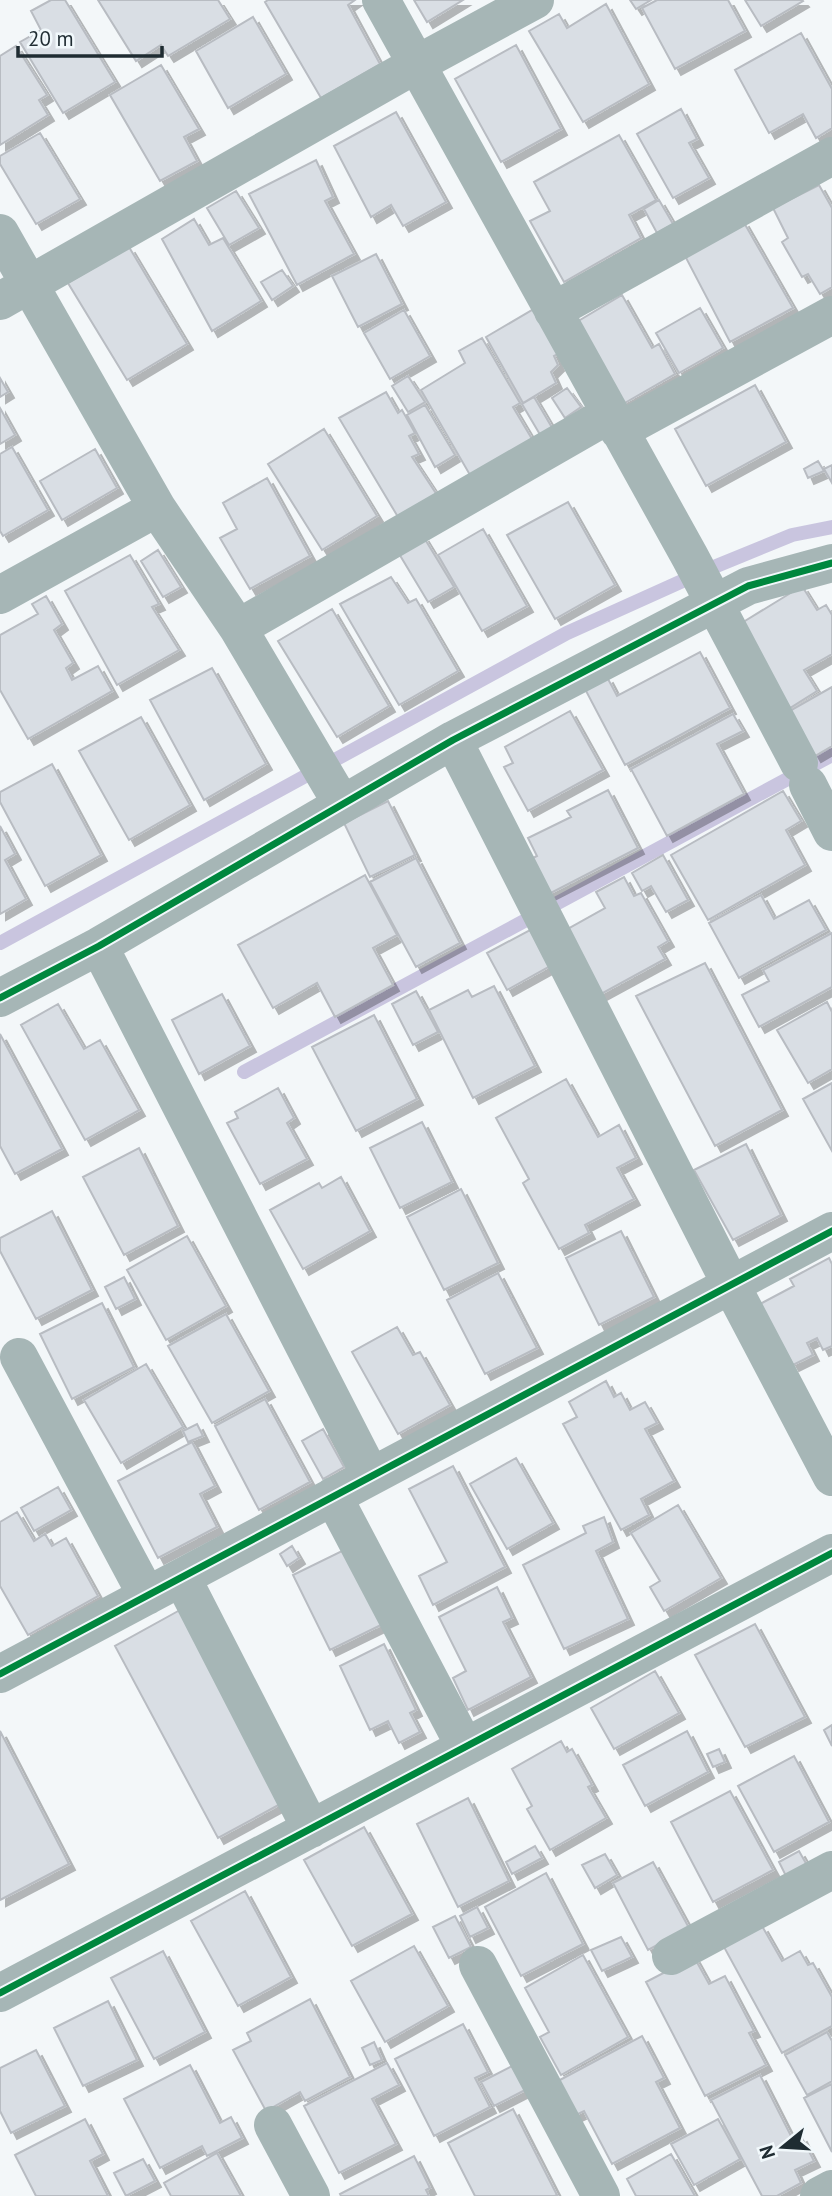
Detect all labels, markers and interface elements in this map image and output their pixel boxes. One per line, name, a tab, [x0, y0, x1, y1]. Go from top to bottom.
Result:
scale bar	[18, 14, 161, 58]
text: 20 m	[28, 25, 74, 52]
north arrow	[748, 2112, 818, 2182]
text: N	[753, 2143, 780, 2162]

